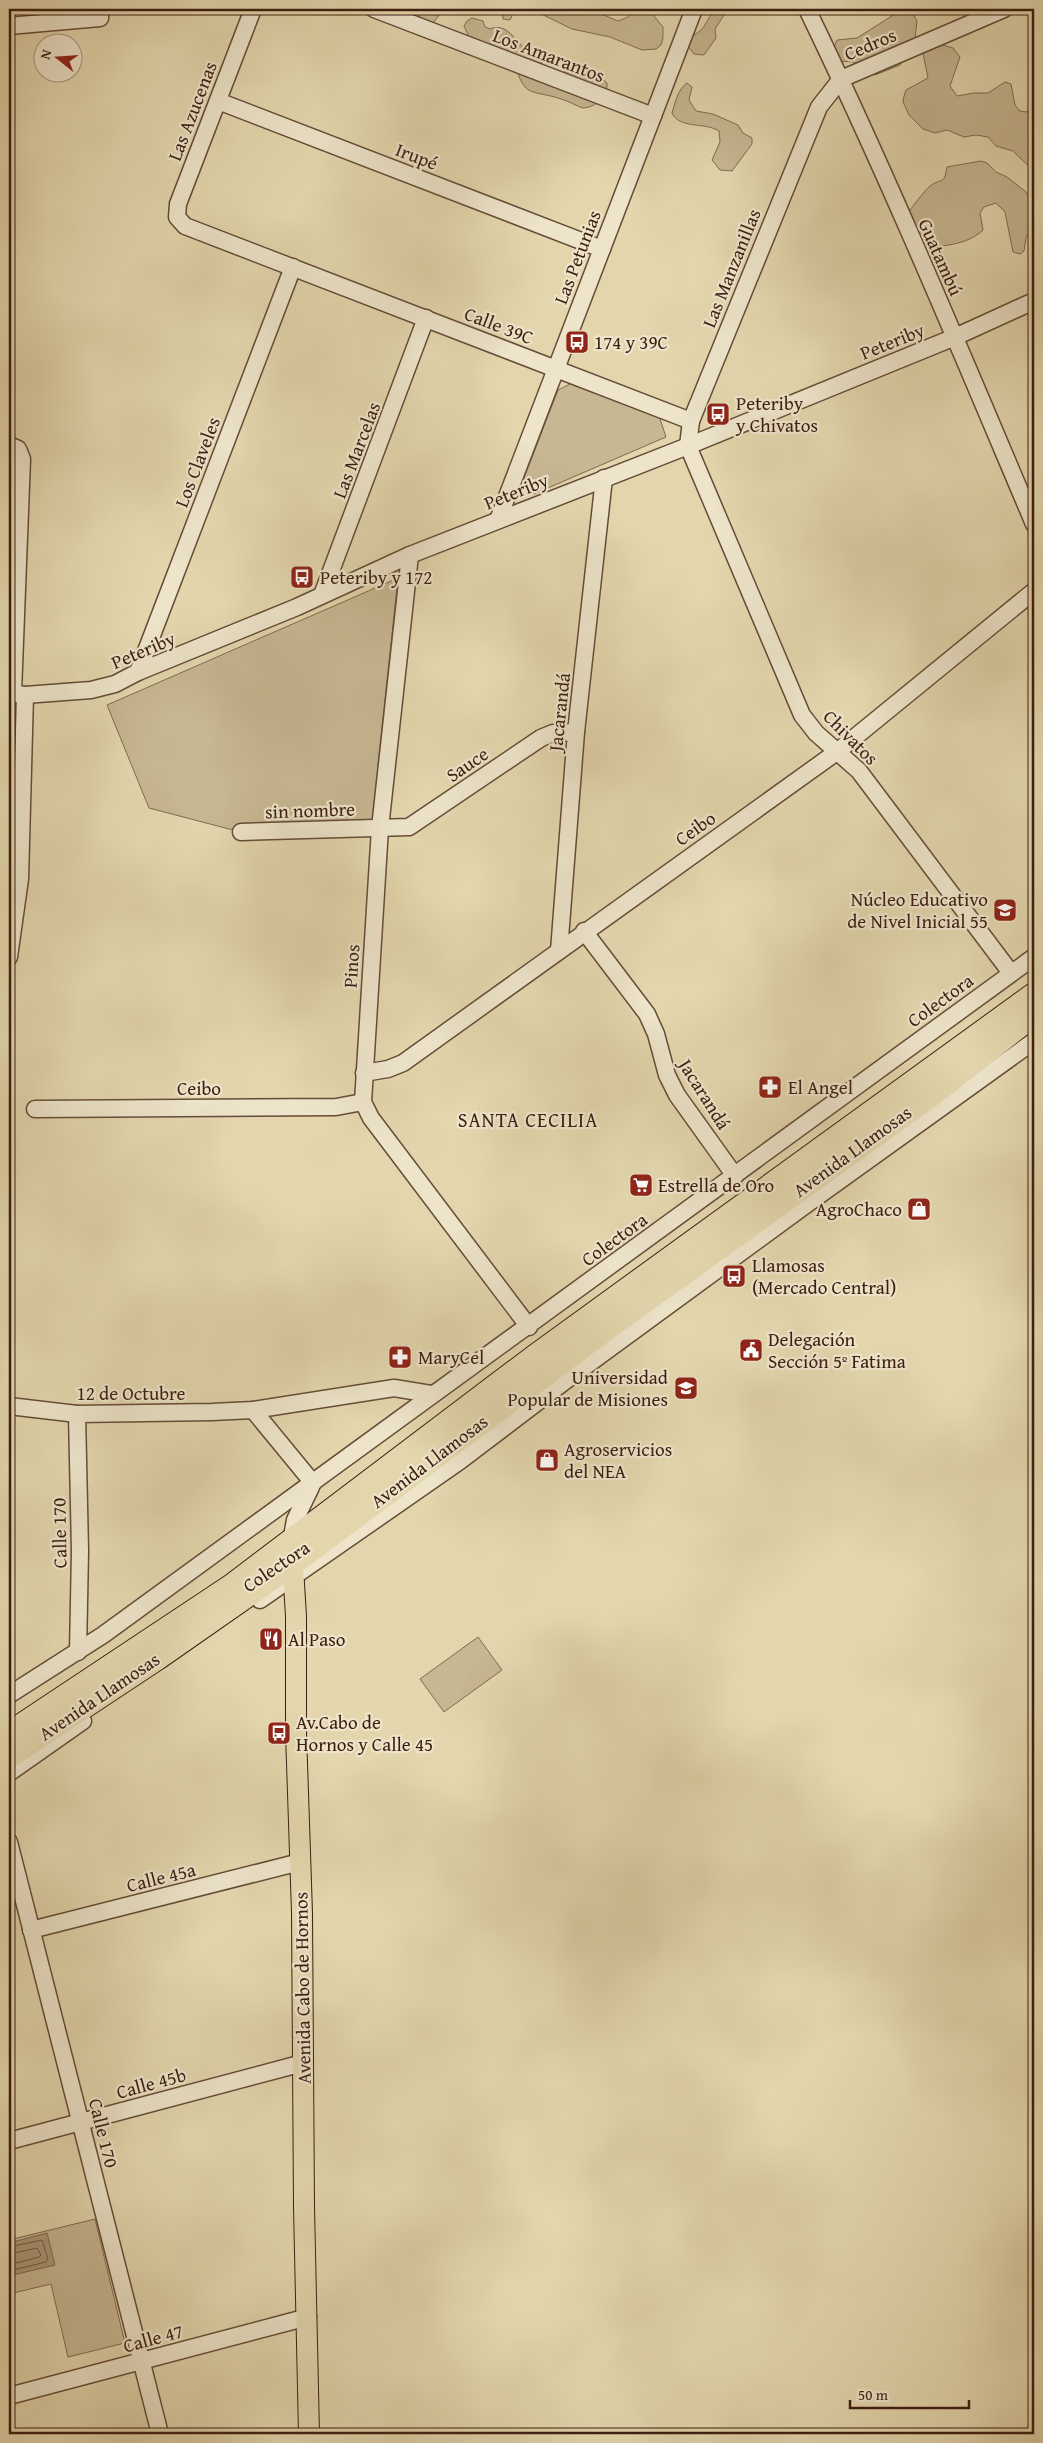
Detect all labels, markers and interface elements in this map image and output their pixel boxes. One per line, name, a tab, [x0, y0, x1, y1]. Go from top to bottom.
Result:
street label: Los Amarantos	[489, 21, 609, 89]
street label: Cedros	[840, 21, 900, 67]
north arrow	[32, 32, 82, 82]
text: N	[35, 46, 57, 62]
street label: Las Azucenas	[160, 57, 224, 165]
street label: Irupé	[392, 135, 442, 177]
street label: Las Manzanillas	[694, 204, 768, 332]
street label: Las Petunias	[546, 206, 608, 308]
street label: Guatambú	[912, 214, 971, 301]
street label: Calle 39C	[461, 299, 537, 351]
street label: Peteriby	[856, 315, 929, 367]
place label: 174 y 39C	[594, 328, 668, 356]
bus stop icon: 174 y 39C	[564, 329, 590, 355]
place label: Peteriby y Chivatos	[735, 389, 818, 439]
street label: Las Marcelas	[325, 398, 387, 502]
bus stop icon: Peteriby y Chivatos	[705, 401, 731, 427]
street label: Los Claveles	[167, 413, 227, 511]
street label: Peteriby	[480, 465, 553, 517]
place label: Peteriby y 172	[320, 563, 433, 591]
bus stop icon: Peteriby y 172	[289, 564, 315, 590]
street label: Peteriby	[107, 624, 180, 676]
street label: Jacarandá	[541, 671, 577, 755]
street label: Chivatos	[817, 703, 885, 771]
street label: Sauce	[440, 740, 494, 788]
street label: sin nombre	[265, 794, 355, 826]
street label: Ceibo	[669, 804, 721, 852]
place label: Núcleo Educativo de Nivel Inicial 55	[847, 885, 988, 935]
school or university icon: Núcleo Educativo de Nivel Inicial 55	[992, 897, 1018, 923]
street label: Pinos	[336, 943, 366, 989]
street label: Colectora	[901, 966, 979, 1034]
street label: Jacarandá	[671, 1051, 738, 1135]
place label: El Angel	[788, 1073, 853, 1101]
street label: Ceibo	[177, 1074, 221, 1102]
pharmacy icon: El Angel	[757, 1074, 783, 1100]
street label: Avenida Llamosas	[787, 1098, 917, 1204]
district label: SANTA CECILIA	[458, 1105, 598, 1134]
place label: Estrella de Oro	[658, 1171, 774, 1199]
supermarket icon: Estrella de Oro	[628, 1172, 654, 1198]
place label: AgroChaco	[816, 1195, 902, 1223]
shop icon: AgroChaco	[906, 1196, 932, 1222]
street label: Colectora	[575, 1205, 653, 1273]
place label: Llamosas (Mercado Central)	[752, 1251, 896, 1301]
bus stop icon: Llamosas (Mercado Central)	[721, 1263, 747, 1289]
place label: Delegación Sección 5º Fatima	[768, 1325, 906, 1375]
public building icon: Delegación Sección 5º Fatima	[738, 1337, 764, 1363]
place label: MaryCel	[418, 1343, 484, 1371]
pharmacy icon: MaryCel	[387, 1344, 413, 1370]
place label: Universidad Popular de Misiones	[507, 1363, 669, 1413]
school or university icon: Universidad Popular de Misiones	[673, 1375, 699, 1401]
street label: 12 de Octubre	[77, 1379, 186, 1407]
street label: Avenida Llamosas	[364, 1407, 494, 1515]
place label: Agroservicios del NEA	[564, 1435, 672, 1485]
shop icon: Agroservicios del NEA	[534, 1447, 560, 1473]
street label: Calle 170	[44, 1497, 74, 1569]
street label: Colectora	[237, 1533, 315, 1599]
place label: Al Paso	[288, 1625, 345, 1653]
restaurant icon: Al Paso	[258, 1626, 284, 1652]
street label: Avenida Llamosas	[33, 1645, 165, 1747]
place label: Av.Cabo de Hornos y Calle 45	[296, 1708, 433, 1758]
bus stop icon: Av.Cabo de Hornos y Calle 45	[266, 1720, 292, 1746]
street label: Calle 45a	[123, 1855, 199, 1899]
street label: Avenida Cabo de Hornos	[286, 1892, 318, 2084]
street label: Calle 45b	[113, 2060, 189, 2106]
street label: Calle 170	[82, 2095, 126, 2171]
street label: Calle 47	[120, 2317, 186, 2359]
scale bar	[850, 2378, 969, 2410]
text: 50 m	[858, 2384, 889, 2405]

